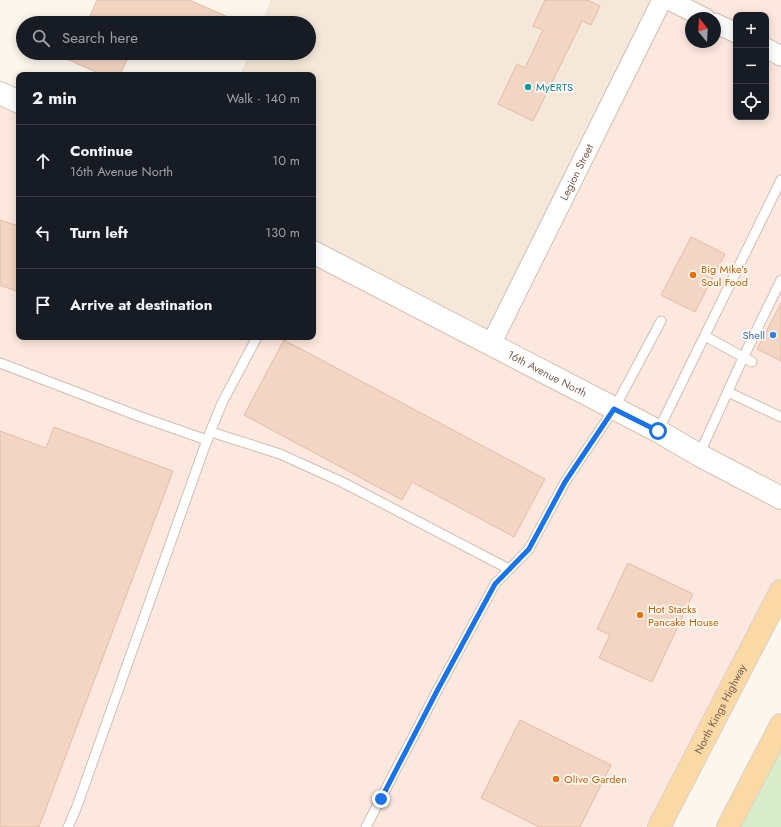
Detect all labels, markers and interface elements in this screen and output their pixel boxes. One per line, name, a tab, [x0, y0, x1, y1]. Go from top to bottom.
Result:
north arrow	[685, 12, 721, 48]
map controls	[733, 12, 769, 120]
button: +	[733, 12, 769, 48]
search box	[16, 16, 316, 60]
icon: search	[30, 27, 52, 49]
text: Search here	[62, 27, 138, 49]
button: −	[733, 48, 769, 84]
place label: MyERTS	[536, 79, 573, 95]
marker: MyERTS	[523, 82, 533, 92]
button: locate	[733, 84, 769, 120]
text: 2 min	[32, 86, 77, 110]
text: Walk · 140 m	[226, 89, 300, 108]
text: Continue	[70, 140, 133, 162]
street label: Legion Street	[556, 141, 597, 203]
icon: ahead	[32, 150, 54, 172]
text: 10 m	[272, 151, 300, 170]
text: 16th Avenue North	[70, 162, 173, 181]
icon: left	[32, 222, 54, 244]
text: Turn left	[70, 222, 128, 244]
text: 130 m	[265, 223, 300, 242]
place label: Big Mike’s Soul Food	[701, 261, 748, 290]
marker: Big Mike’s Soul Food	[688, 270, 698, 280]
icon: arrive	[32, 294, 54, 316]
text: Arrive at destination	[70, 294, 212, 316]
place label: Shell	[742, 327, 765, 343]
marker: Shell	[768, 330, 778, 340]
street label: 16th Avenue North	[505, 346, 590, 401]
route start	[649, 422, 667, 440]
place label: Hot Stacks Pancake House	[648, 601, 719, 630]
marker: Hot Stacks Pancake House	[635, 610, 645, 620]
street label: North Kings Highway	[690, 661, 750, 757]
place label: Olive Garden	[564, 771, 627, 787]
marker: Olive Garden	[551, 774, 561, 784]
route end	[372, 790, 390, 808]

